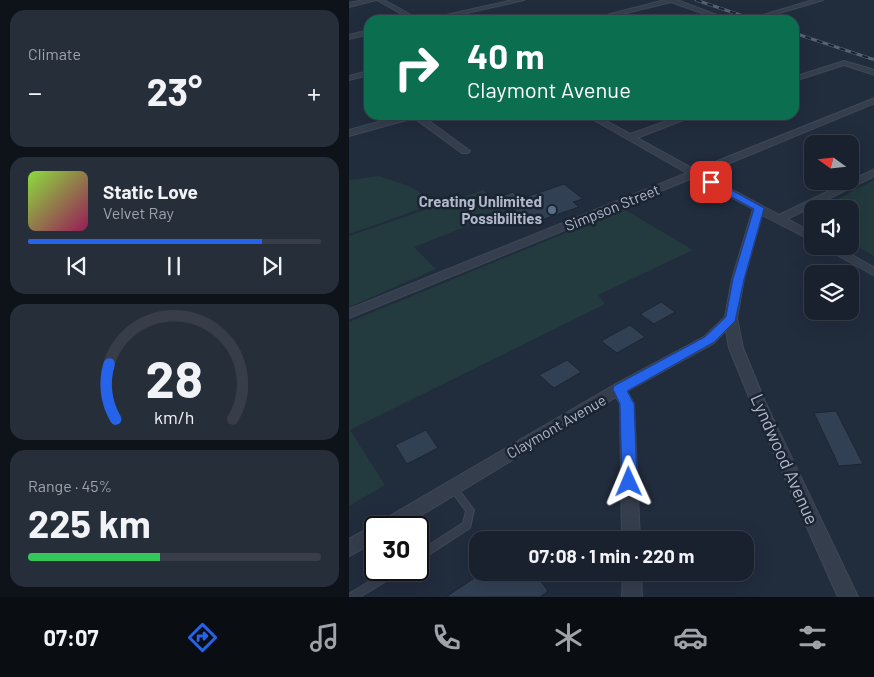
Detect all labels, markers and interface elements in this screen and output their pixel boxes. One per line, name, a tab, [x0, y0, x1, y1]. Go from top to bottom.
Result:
text: 40 m	[467, 34, 544, 76]
icon: right	[384, 35, 449, 100]
text: Climate	[28, 44, 81, 63]
text: 23°	[147, 68, 202, 114]
text: −	[28, 75, 42, 109]
text: +	[307, 75, 321, 109]
text: Claymont Avenue	[467, 76, 631, 102]
north arrow	[804, 135, 859, 190]
map controls	[804, 135, 859, 320]
pin	[690, 161, 732, 203]
icon: arrive	[697, 168, 725, 196]
text: Static Love	[103, 180, 198, 203]
street label: Simpson Street	[562, 180, 662, 234]
place label: Creating Unlimited Possibilities	[419, 192, 542, 227]
button: sound	[804, 200, 859, 255]
text: Velvet Ray	[103, 203, 174, 222]
marker: Creating Unlimited Possibilities	[546, 204, 558, 216]
icon: previous	[63, 252, 91, 280]
icon: pause	[160, 252, 188, 280]
icon: next	[258, 252, 286, 280]
button: layers	[804, 265, 859, 320]
text: 28	[146, 346, 203, 408]
street label: Claymont Avenue	[503, 390, 609, 462]
street label: Lyndwood Avenue	[746, 390, 824, 528]
text: km/h	[154, 406, 195, 428]
position arrow	[602, 455, 654, 507]
text: Range · 45%	[28, 476, 112, 495]
text: 225 km	[28, 500, 151, 546]
speed limit sign: 30	[364, 516, 429, 581]
text: 07:08 · 1 min · 220 m	[529, 544, 694, 567]
icon: directions	[185, 620, 220, 655]
icon: music	[307, 620, 342, 655]
icon: phone	[429, 620, 464, 655]
icon: climate	[551, 620, 586, 655]
icon: car	[673, 620, 708, 655]
icon: filters	[795, 620, 830, 655]
text: 07:07	[44, 624, 98, 650]

